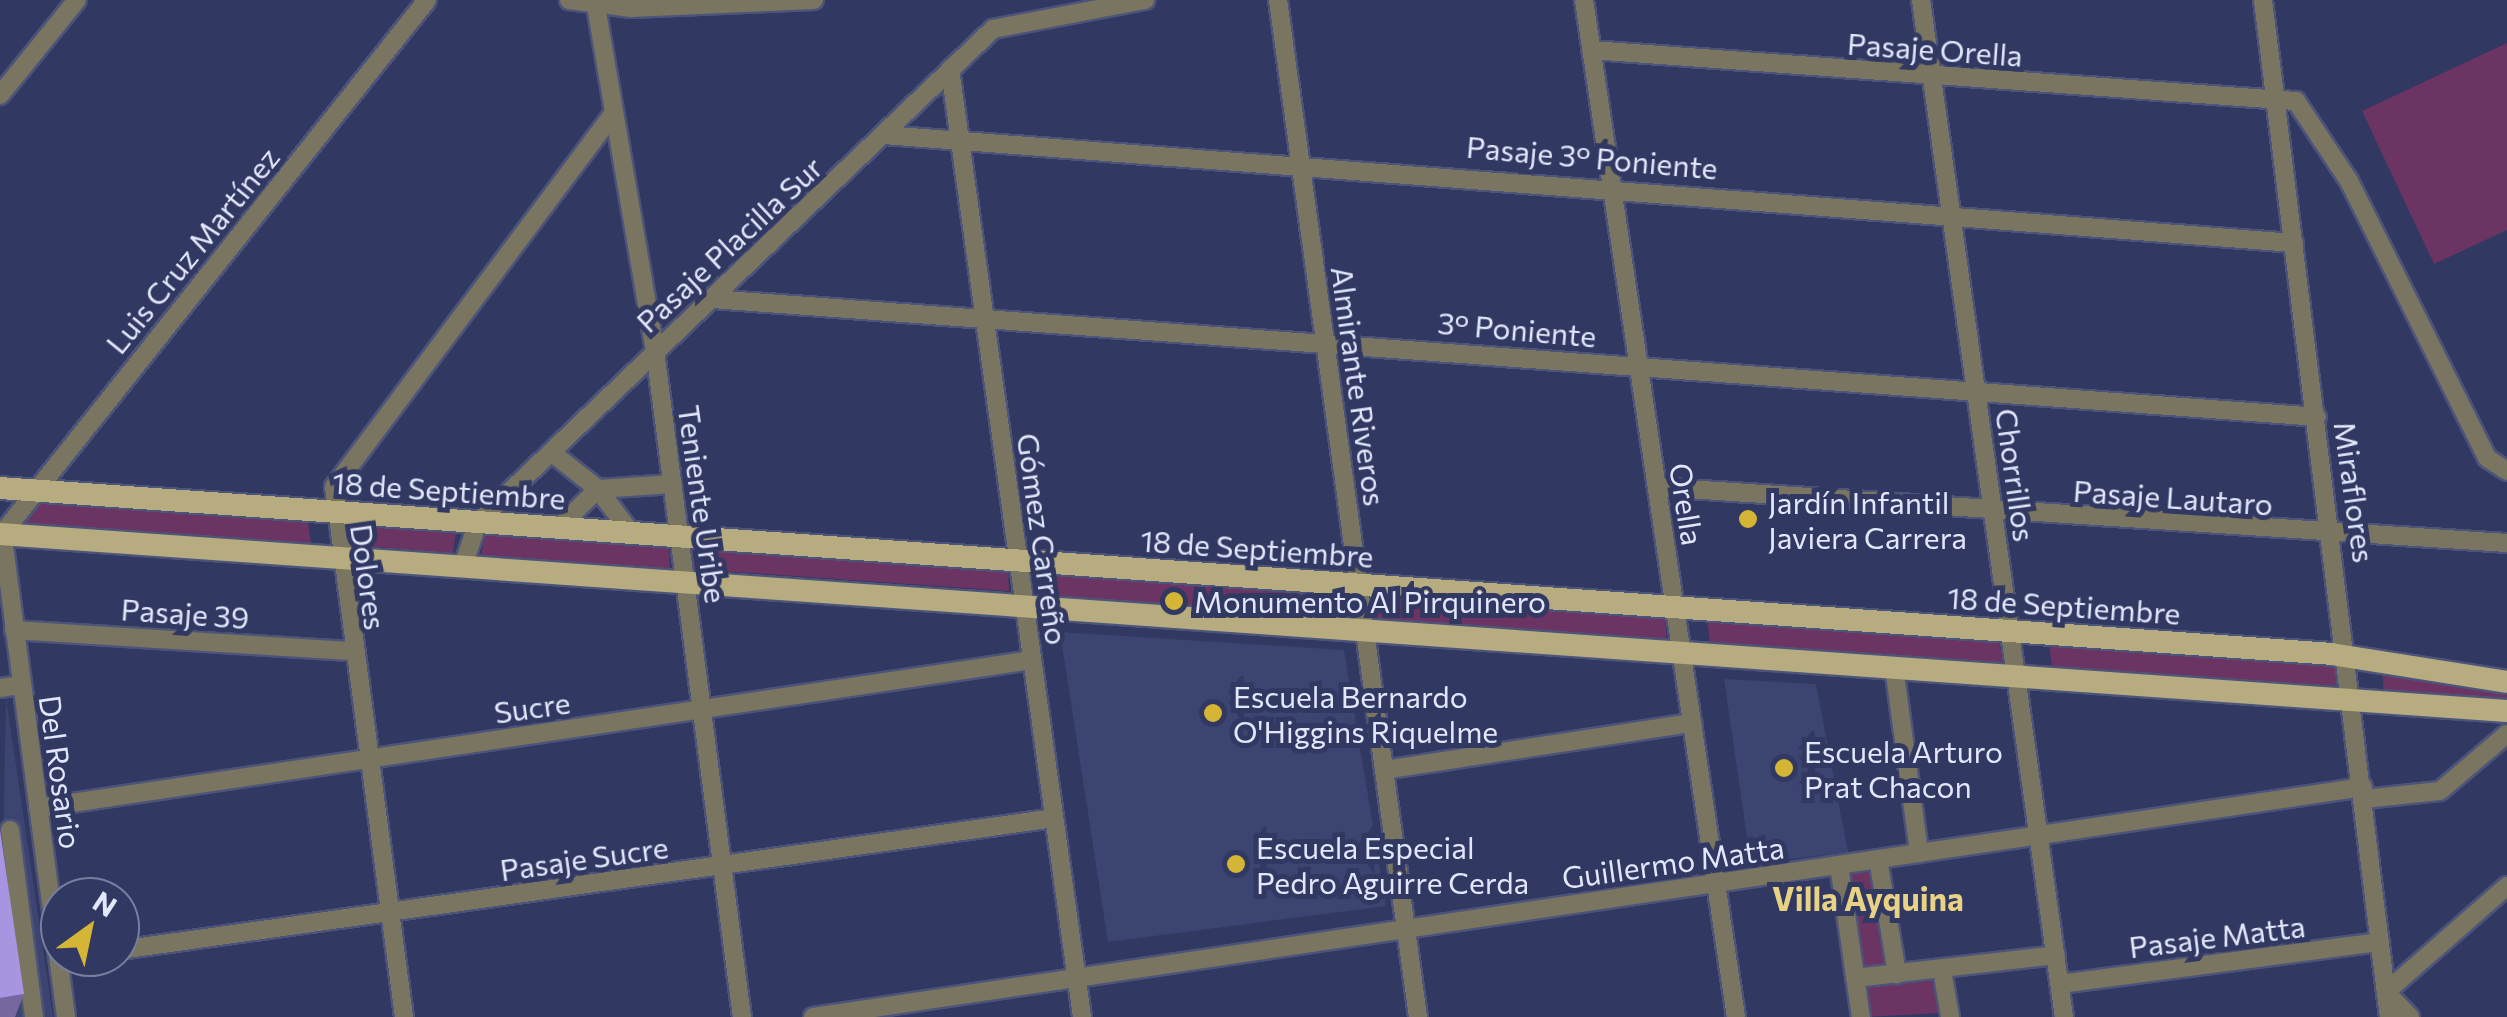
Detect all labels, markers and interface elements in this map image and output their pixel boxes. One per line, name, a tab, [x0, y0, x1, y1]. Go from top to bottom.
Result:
street label: Pasaje Orella	[1846, 25, 2024, 73]
street label: Pasaje 3° Poniente	[1465, 128, 1719, 186]
street label: Luis Cruz Martínez	[98, 140, 286, 360]
street label: Pasaje Placilla Sur	[629, 149, 829, 339]
street label: Almirante Riveros	[1324, 264, 1394, 508]
street label: 3° Poniente	[1436, 304, 1598, 354]
street label: Teniente Uribe	[671, 403, 735, 605]
street label: Chorrillos	[1989, 406, 2043, 544]
street label: Miraflores	[2327, 419, 2383, 565]
street label: Gómez Carreño	[1010, 431, 1076, 647]
street label: Orella	[1663, 460, 1711, 548]
street label: 18 de Septiembre	[331, 464, 567, 516]
street label: Pasaje Lautaro	[2072, 472, 2274, 522]
place label: Jardín Infantil Javiera Carrera	[1768, 484, 1967, 554]
marker: Jardín Infantil Javiera Carrera	[1737, 508, 1759, 530]
street label: Dolores	[344, 522, 394, 632]
street label: 18 de Septiembre	[1139, 522, 1375, 574]
street label: 18 de Septiembre	[1946, 579, 2182, 631]
place label: Monumento Al Pirquinero	[1194, 583, 1546, 619]
marker: Monumento Al Pirquinero	[1163, 590, 1185, 612]
street label: Pasaje 39	[120, 591, 250, 635]
place label: Escuela Bernardo O'Higgins Riquelme	[1233, 678, 1498, 748]
street label: Sucre	[492, 684, 572, 730]
street label: Del Rosario	[32, 693, 90, 851]
marker: Escuela Bernardo O'Higgins Riquelme	[1202, 702, 1224, 724]
place label: Escuela Arturo Prat Chacon	[1804, 733, 2003, 804]
marker: Escuela Arturo Prat Chacon	[1773, 757, 1795, 779]
street label: Pasaje Sucre	[498, 828, 670, 888]
place label: Escuela Especial Pedro Aguirre Cerda	[1256, 829, 1529, 900]
street label: Guillermo Matta	[1560, 829, 1786, 895]
marker: Escuela Especial Pedro Aguirre Cerda	[1225, 853, 1247, 875]
north arrow	[40, 877, 140, 977]
district label: Villa Ayquina	[1772, 879, 1964, 917]
text: N	[87, 884, 123, 923]
street label: Pasaje Matta	[2127, 907, 2307, 965]

